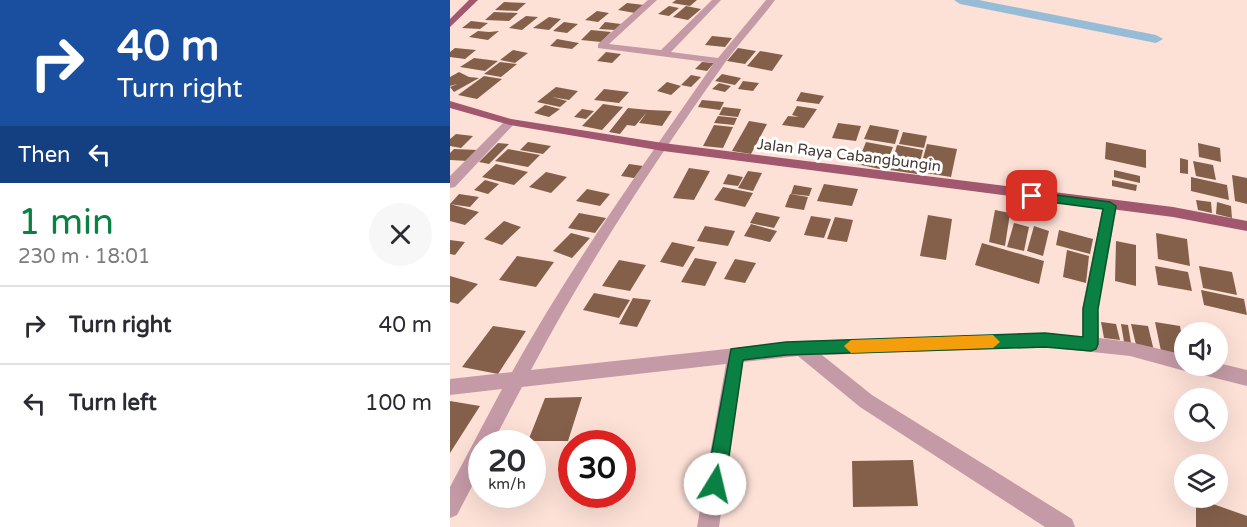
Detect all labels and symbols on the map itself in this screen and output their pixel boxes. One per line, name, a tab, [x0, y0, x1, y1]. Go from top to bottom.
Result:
street label: Jalan Raya Cabangbungin	[756, 135, 942, 175]
pin	[1006, 170, 1057, 221]
speed limit sign: 30	[558, 430, 636, 508]
position arrow	[683, 452, 747, 516]

